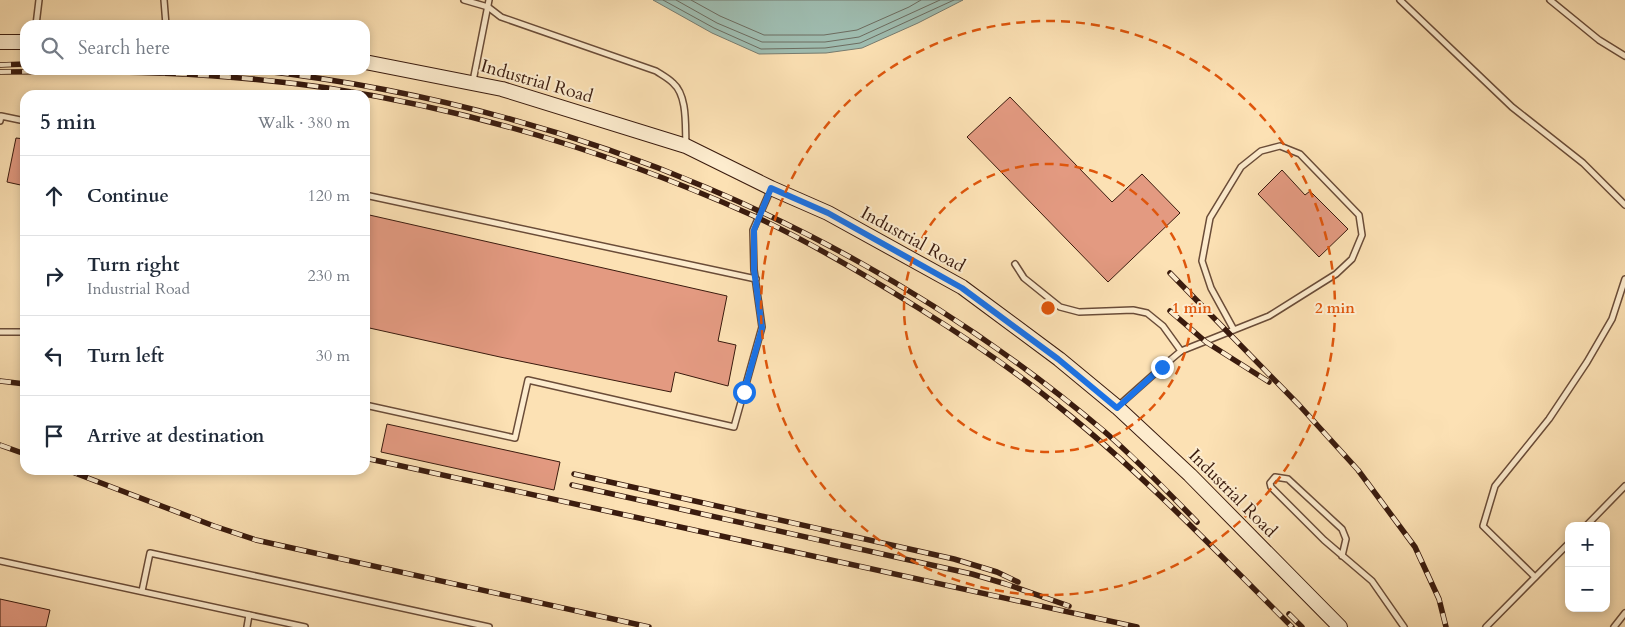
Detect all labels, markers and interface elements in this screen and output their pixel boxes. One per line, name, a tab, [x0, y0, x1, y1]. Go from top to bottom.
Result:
search box	[20, 20, 370, 75]
icon: search	[38, 34, 66, 62]
text: Search here	[78, 35, 170, 61]
street label: Industrial Road	[478, 53, 596, 110]
text: 5 min	[40, 108, 96, 137]
text: Walk · 380 m	[258, 112, 350, 134]
icon: ahead	[40, 182, 68, 210]
text: Continue	[87, 183, 169, 209]
text: 120 m	[308, 185, 350, 207]
street label: Industrial Road	[856, 200, 970, 279]
text: Turn right	[87, 252, 179, 278]
icon: right	[40, 262, 68, 290]
text: 230 m	[308, 265, 350, 287]
text: Industrial Road	[87, 278, 190, 300]
text: 1 min	[1172, 298, 1212, 318]
text: 2 min	[1315, 298, 1355, 318]
centre of rings	[1039, 299, 1057, 317]
icon: left	[40, 342, 68, 370]
text: Turn left	[87, 343, 164, 369]
text: 30 m	[316, 345, 350, 367]
route end	[1151, 356, 1174, 379]
route start	[733, 381, 756, 404]
icon: arrive	[40, 422, 68, 450]
text: Arrive at destination	[87, 423, 264, 449]
street label: Industrial Road	[1183, 444, 1283, 543]
map controls	[1565, 522, 1610, 612]
button: +	[1565, 522, 1610, 567]
button: −	[1565, 567, 1610, 612]

